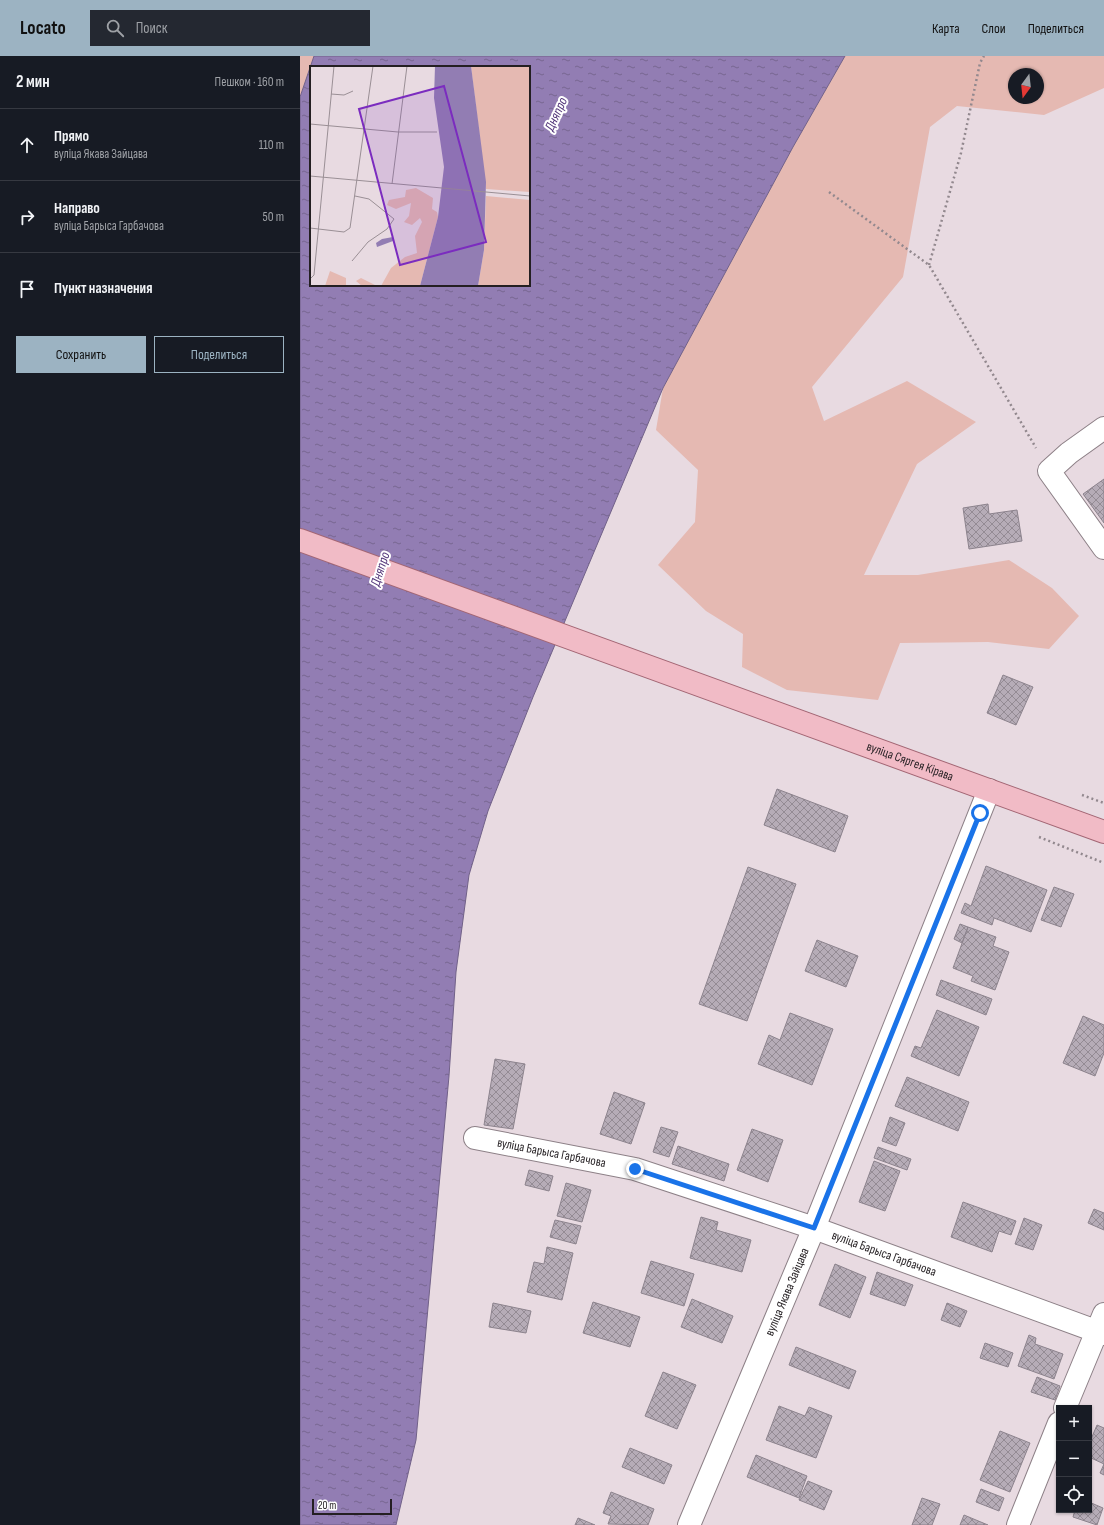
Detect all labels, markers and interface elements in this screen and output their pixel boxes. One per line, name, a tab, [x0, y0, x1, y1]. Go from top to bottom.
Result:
search box	[90, 10, 370, 46]
text: Locato	[20, 17, 66, 40]
icon: search	[104, 17, 126, 39]
text: Поиск	[136, 19, 167, 38]
text: Карта	[932, 20, 960, 37]
text: Слои	[982, 20, 1006, 37]
text: Поделиться	[1028, 20, 1084, 37]
inset map	[310, 66, 530, 286]
north arrow	[1008, 68, 1044, 104]
text: 2 мин	[16, 72, 50, 92]
text: Пешком · 160 m	[215, 74, 284, 90]
water label: Дняпро	[540, 94, 571, 134]
text: Прямо	[54, 127, 89, 146]
icon: ahead	[16, 134, 38, 156]
text: 110 m	[259, 137, 284, 153]
text: вуліца Якава Зайцава	[54, 146, 148, 162]
text: Направо	[54, 199, 100, 218]
icon: right	[16, 206, 38, 228]
text: 50 m	[263, 209, 284, 225]
text: вуліца Барыса Гарбачова	[54, 218, 164, 234]
icon: arrive	[16, 278, 38, 300]
text: Пункт назначения	[54, 279, 152, 298]
button: Сохранить	[16, 336, 146, 373]
button: Поделиться	[154, 336, 284, 373]
water label: Дняпро	[366, 549, 394, 589]
street label: вуліца Сяргея Кірава	[864, 738, 956, 785]
route start	[971, 804, 989, 822]
street label: вуліца Барыса Гарбачова	[496, 1135, 607, 1171]
route end	[626, 1160, 644, 1178]
street label: вуліца Барыса Гарбачова	[830, 1227, 939, 1280]
street label: вуліца Якава Зайцава	[762, 1245, 813, 1338]
map controls	[1056, 1405, 1092, 1513]
button: +	[1056, 1405, 1092, 1441]
button: −	[1056, 1441, 1092, 1477]
button: locate	[1056, 1477, 1092, 1513]
scale bar	[312, 1497, 392, 1516]
text: 20 m	[318, 1499, 336, 1512]

